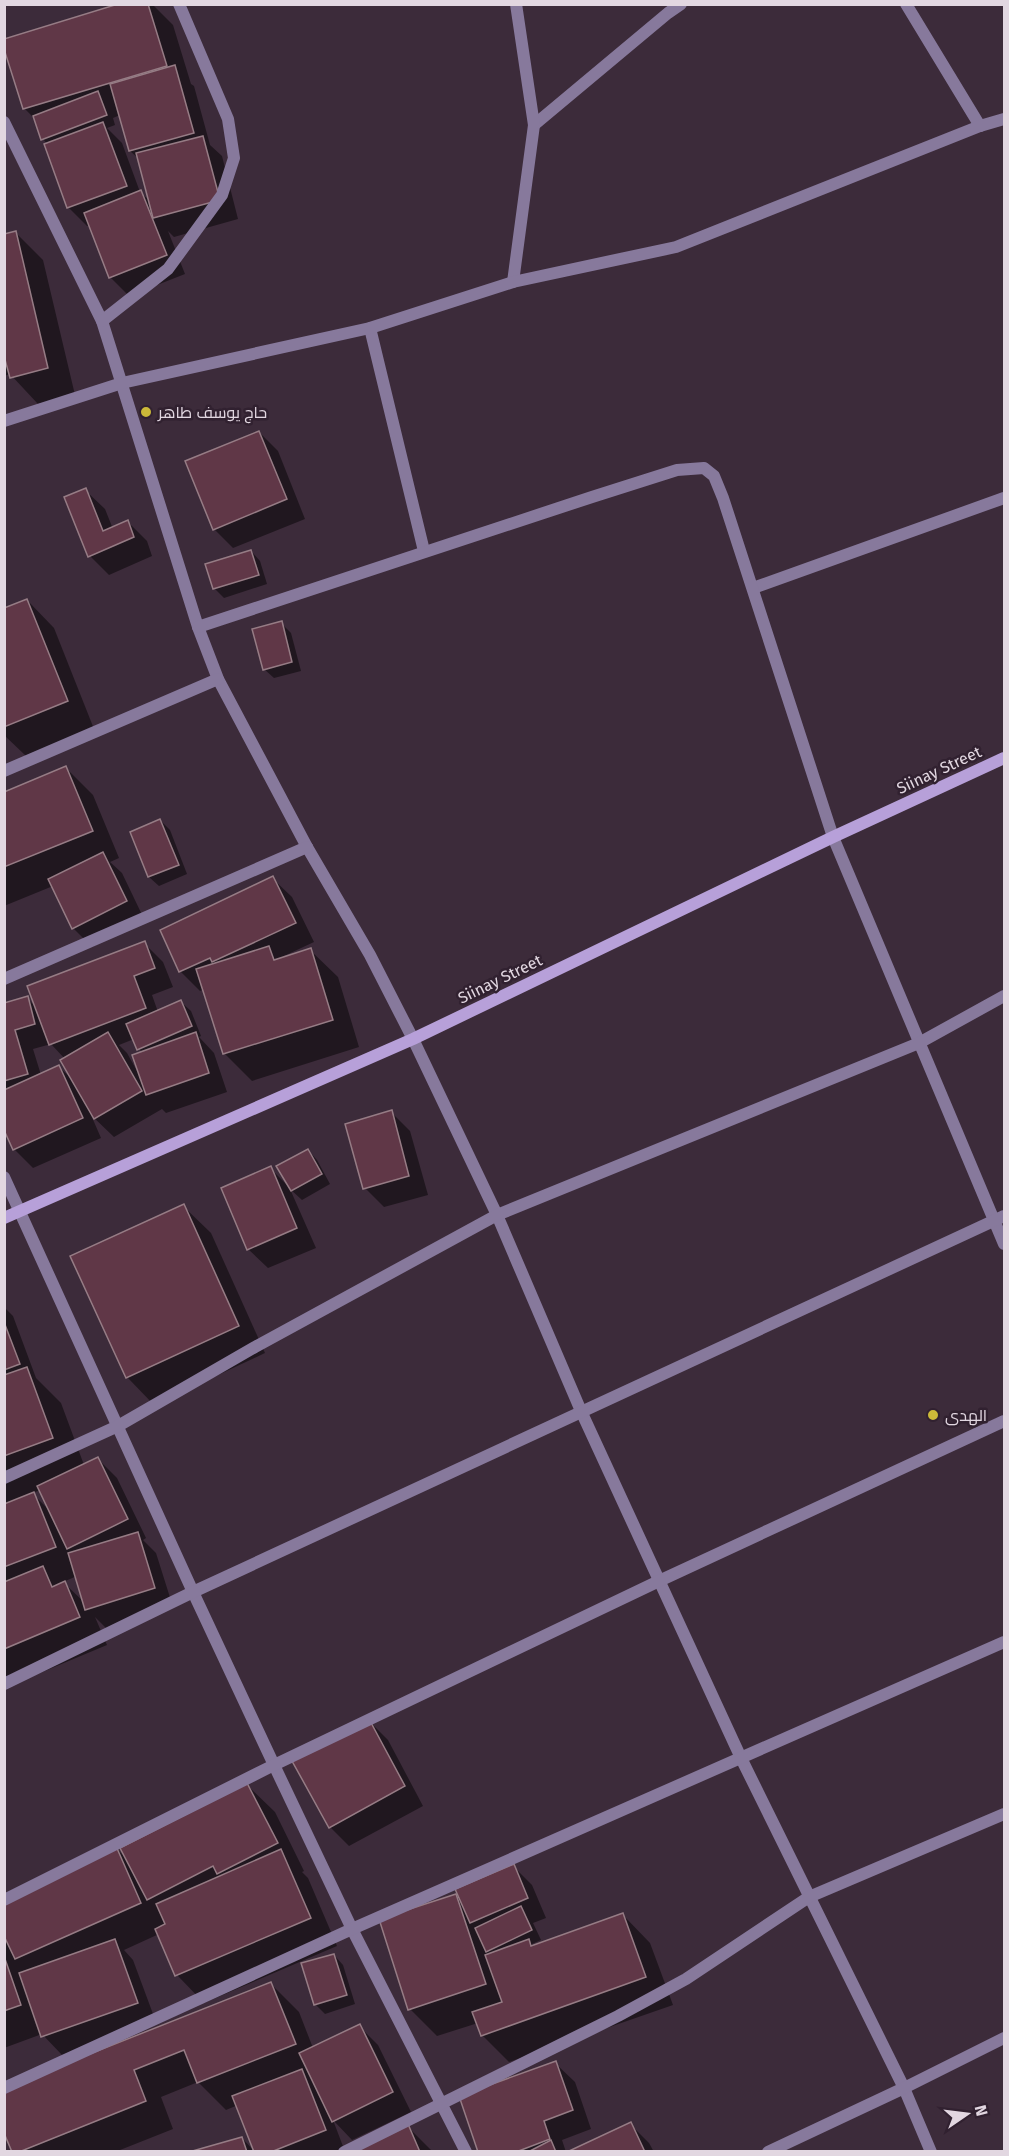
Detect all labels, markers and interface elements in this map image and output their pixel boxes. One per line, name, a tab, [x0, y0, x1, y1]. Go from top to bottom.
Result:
place label: حاج يوسف طاهر	[157, 403, 267, 424]
marker: حاج يوسف طاهر	[139, 405, 153, 419]
street label: Siinay Street	[894, 742, 984, 798]
street label: Siinay Street	[455, 950, 545, 1008]
place label: الهدى	[945, 1406, 987, 1426]
marker: الهدى	[926, 1408, 940, 1422]
north arrow	[937, 2084, 997, 2144]
text: N	[971, 2103, 992, 2118]

